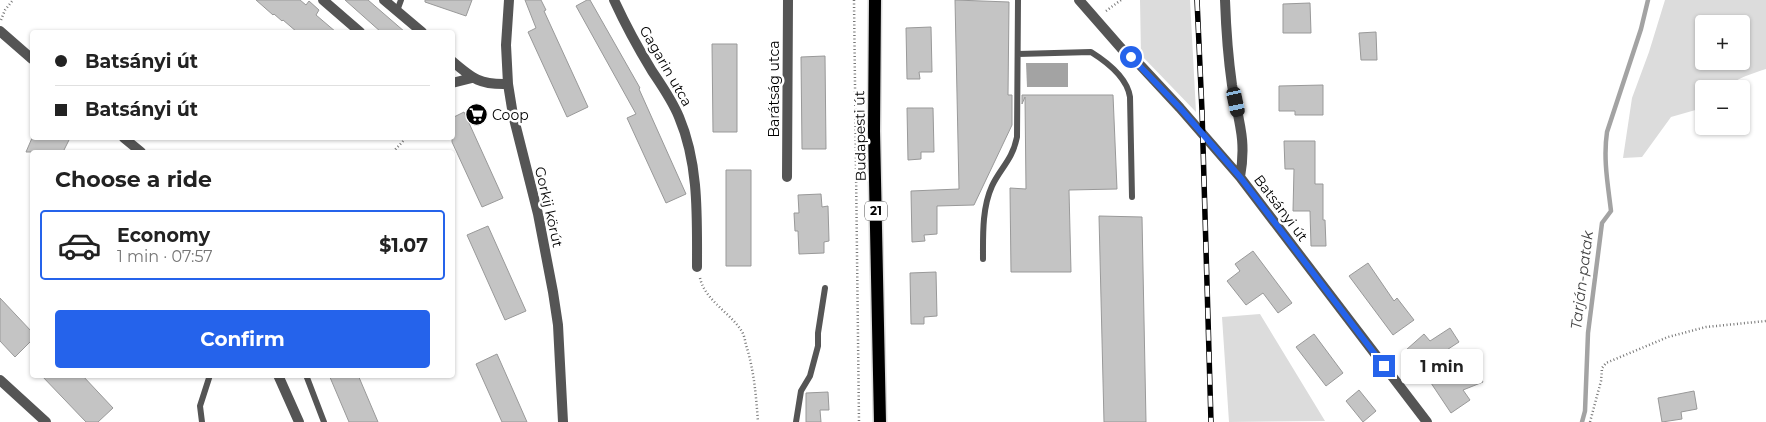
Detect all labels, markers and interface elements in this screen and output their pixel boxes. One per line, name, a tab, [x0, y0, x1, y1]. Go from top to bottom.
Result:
map controls	[1695, 15, 1750, 135]
button: +	[1695, 15, 1750, 70]
street label: Gagarin utca	[636, 22, 696, 110]
street label: Barátság utca	[765, 40, 783, 138]
route start	[1120, 46, 1142, 68]
text: Batsányi út	[85, 50, 198, 73]
button: −	[1695, 80, 1750, 135]
car	[1225, 86, 1246, 118]
street label: Budapesti út	[850, 90, 870, 182]
text: Batsányi út	[85, 98, 198, 121]
supermarket icon: Coop	[464, 103, 488, 127]
place label: Coop	[492, 106, 529, 124]
street label: Gorkij körút	[531, 165, 567, 249]
text: Choose a ride	[55, 166, 212, 193]
street label: Batsányi út	[1250, 171, 1312, 245]
road number: 21	[865, 202, 887, 220]
icon: car	[57, 223, 102, 268]
text: Economy	[117, 224, 210, 247]
water label: Tarján-patak	[1566, 228, 1597, 330]
text: $1.07	[379, 234, 428, 257]
text: 1 min · 07:57	[117, 247, 213, 266]
button: Confirm	[55, 310, 430, 368]
callout: 1 min	[1402, 348, 1484, 384]
route end	[1373, 355, 1395, 377]
text: 1 min	[1420, 357, 1464, 376]

